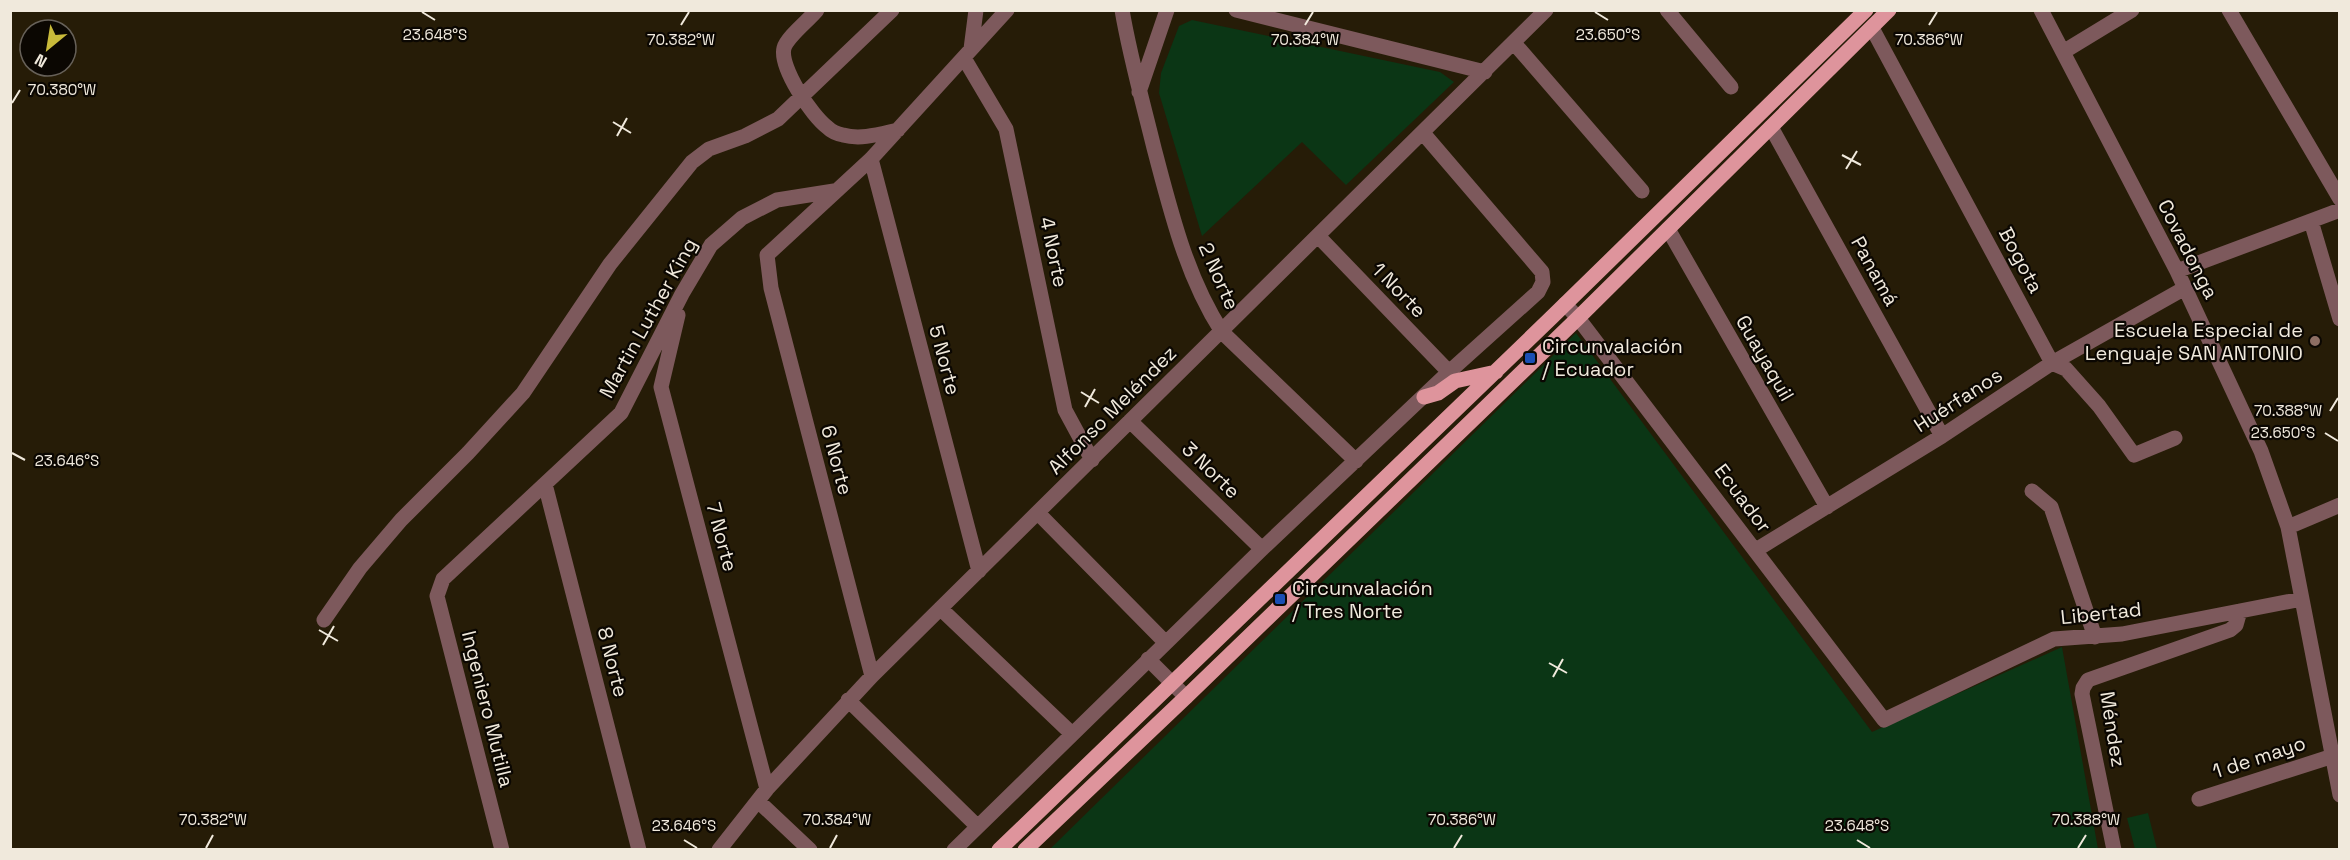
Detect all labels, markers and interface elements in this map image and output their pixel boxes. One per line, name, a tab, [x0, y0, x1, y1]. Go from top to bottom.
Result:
north arrow	[18, 18, 78, 78]
text: 23.648°S	[403, 25, 467, 44]
text: 23.650°S	[1576, 25, 1640, 44]
text: 70.382°W	[647, 30, 715, 49]
text: 70.384°W	[1271, 30, 1339, 49]
text: 70.386°W	[1895, 30, 1963, 49]
text: N	[31, 49, 51, 72]
text: 70.380°W	[28, 80, 96, 99]
street label: Covadonga	[2152, 195, 2224, 303]
street label: 4 Norte	[1034, 214, 1074, 290]
street label: Bogota	[1993, 223, 2049, 297]
street label: Panamá	[1845, 232, 1905, 310]
street label: Martin Luther King	[593, 233, 703, 403]
street label: 2 Norte	[1193, 238, 1245, 314]
street label: 1 Norte	[1366, 257, 1432, 323]
street label: Guayaquil	[1730, 310, 1800, 406]
place label: Escuela Especial de Lenguaje SAN ANTONIO	[2085, 317, 2303, 366]
street label: 5 Norte	[923, 322, 967, 398]
place label: Circunvalación / Ecuador	[1542, 333, 1683, 382]
marker: Escuela Especial de Lenguaje SAN ANTONIO	[2308, 334, 2322, 348]
street label: Alfonso Meléndez	[1042, 340, 1182, 480]
marker: Circunvalación / Ecuador	[1523, 351, 1537, 365]
street label: Huérfanos	[1909, 362, 2007, 438]
text: 70.388°W	[2254, 401, 2322, 420]
street label: 6 Norte	[815, 422, 859, 498]
text: 23.650°S	[2251, 423, 2315, 442]
street label: 3 Norte	[1176, 436, 1246, 504]
text: 23.646°S	[35, 451, 99, 470]
street label: Ecuador	[1709, 458, 1777, 538]
street label: 7 Norte	[700, 500, 744, 574]
place label: Circunvalación / Tres Norte	[1292, 575, 1433, 624]
marker: Circunvalación / Tres Norte	[1273, 592, 1287, 606]
street label: Libertad	[2059, 596, 2143, 630]
street label: 8 Norte	[592, 624, 634, 700]
street label: Ingeniero Mutilla	[456, 628, 520, 790]
street label: Méndez	[2094, 689, 2132, 769]
street label: 1 de mayo	[2209, 730, 2309, 784]
text: 70.382°W	[179, 810, 247, 829]
text: 70.384°W	[803, 810, 871, 829]
text: 70.386°W	[1428, 810, 1496, 829]
text: 70.388°W	[2052, 810, 2120, 829]
text: 23.646°S	[652, 816, 716, 835]
text: 23.648°S	[1825, 816, 1889, 835]

